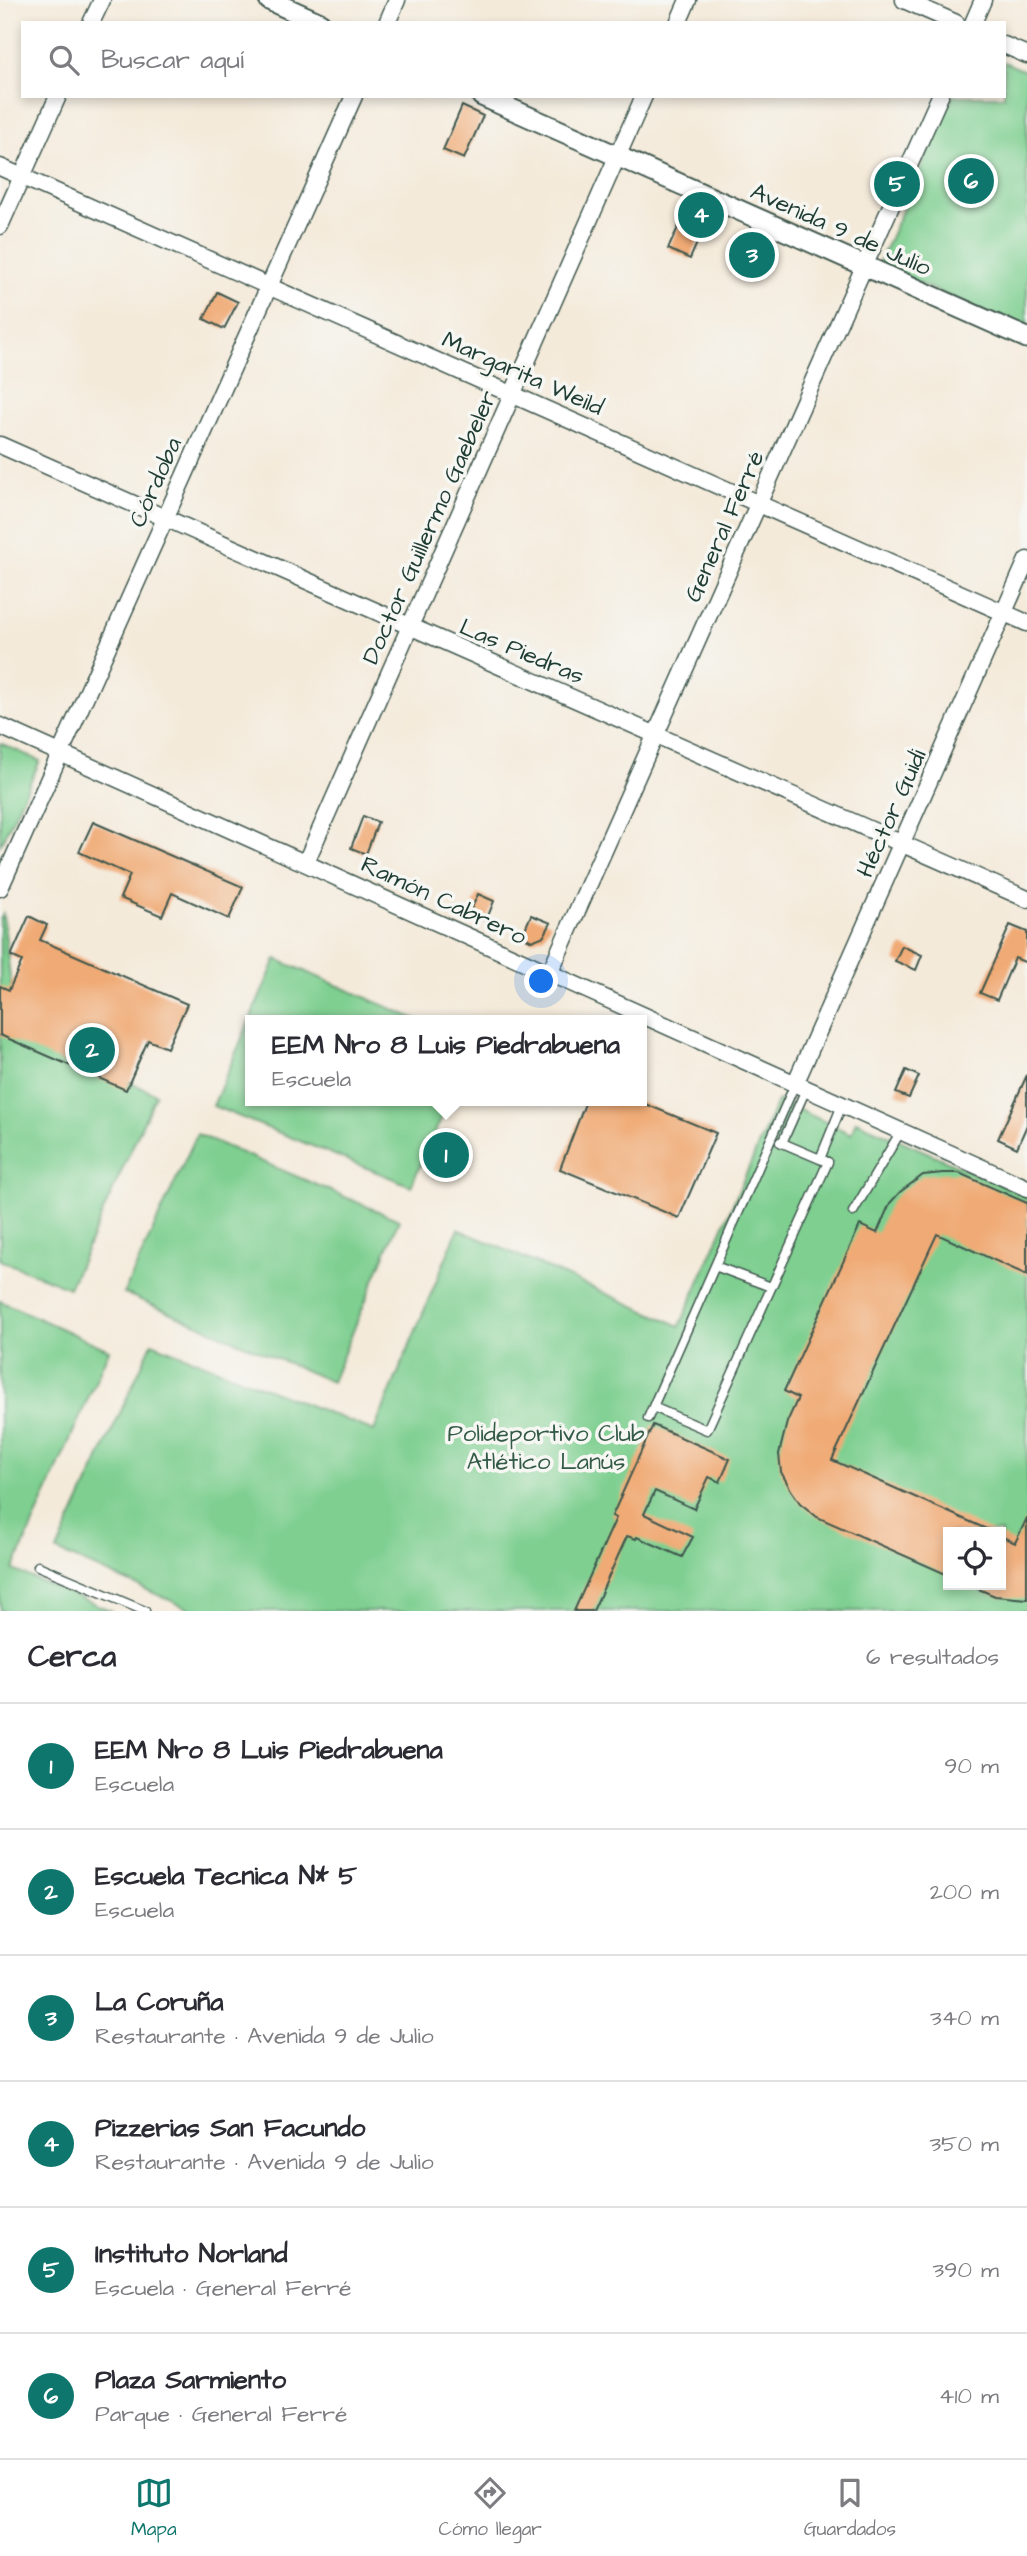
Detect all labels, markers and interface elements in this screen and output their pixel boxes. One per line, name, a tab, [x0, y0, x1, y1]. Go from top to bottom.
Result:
search box	[21, 21, 1006, 98]
icon: search	[45, 41, 83, 79]
text: Buscar aquí	[101, 42, 244, 78]
pin: 6	[948, 155, 994, 207]
pin: 5	[874, 158, 920, 210]
street label: Avenida 9 de Julio	[745, 175, 937, 285]
pin: 4	[678, 189, 724, 241]
pin: 3	[729, 229, 775, 281]
street label: Margarita Weild	[436, 323, 609, 426]
street label: Doctor Guillermo Gaebeler	[354, 385, 506, 670]
street label: Córdoba	[121, 432, 191, 533]
street label: General Ferré	[676, 445, 773, 608]
street label: Las Piedras	[454, 610, 589, 693]
street label: Héctor Guidi	[848, 744, 935, 883]
street label: Ramón Cabrero	[355, 848, 532, 954]
your location	[524, 964, 558, 998]
popup	[245, 1015, 647, 1106]
pin: 2	[69, 1024, 115, 1076]
text: EEM Nro 8 Luis Piedrabuena	[272, 1027, 620, 1063]
text: Escuela	[272, 1063, 351, 1095]
pin: 1	[423, 1129, 469, 1181]
park label: Polideportivo Club Atlético Lanús	[448, 1417, 645, 1479]
map controls	[943, 1527, 1006, 1590]
button: locate	[943, 1527, 1006, 1590]
text: Cerca	[28, 1636, 116, 1678]
text: 6 resultados	[866, 1641, 999, 1673]
text: EEM Nro 8 Luis Piedrabuena	[95, 1732, 443, 1768]
text: 1	[50, 1750, 52, 1782]
text: 90 m	[944, 1750, 999, 1782]
text: Escuela	[95, 1768, 174, 1800]
text: Escuela Tecnica N* 5	[95, 1858, 357, 1894]
text: 2	[44, 1876, 58, 1908]
text: 200 m	[930, 1876, 999, 1908]
text: Escuela	[95, 1894, 174, 1926]
text: La Coruña	[95, 1984, 223, 2020]
text: 3	[45, 2002, 57, 2034]
text: 340 m	[930, 2002, 999, 2034]
text: Restaurante · Avenida 9 de Julio	[95, 2020, 434, 2052]
text: Pizzerias San Facundo	[95, 2110, 366, 2146]
text: 4	[43, 2128, 59, 2160]
text: 350 m	[929, 2128, 999, 2160]
text: Restaurante · Avenida 9 de Julio	[95, 2146, 434, 2178]
text: Instituto Norland	[95, 2236, 288, 2272]
text: 5	[43, 2254, 59, 2286]
text: 390 m	[933, 2254, 999, 2286]
text: Escuela · General Ferré	[95, 2272, 352, 2304]
text: Plaza Sarmiento	[95, 2362, 286, 2398]
text: 6	[44, 2380, 58, 2412]
text: 410 m	[939, 2380, 999, 2412]
text: Parque · General Ferré	[95, 2398, 347, 2430]
tab: Mapa	[131, 2474, 177, 2543]
tab: Cómo llegar	[438, 2474, 542, 2543]
tab: Guardados	[804, 2474, 896, 2543]

